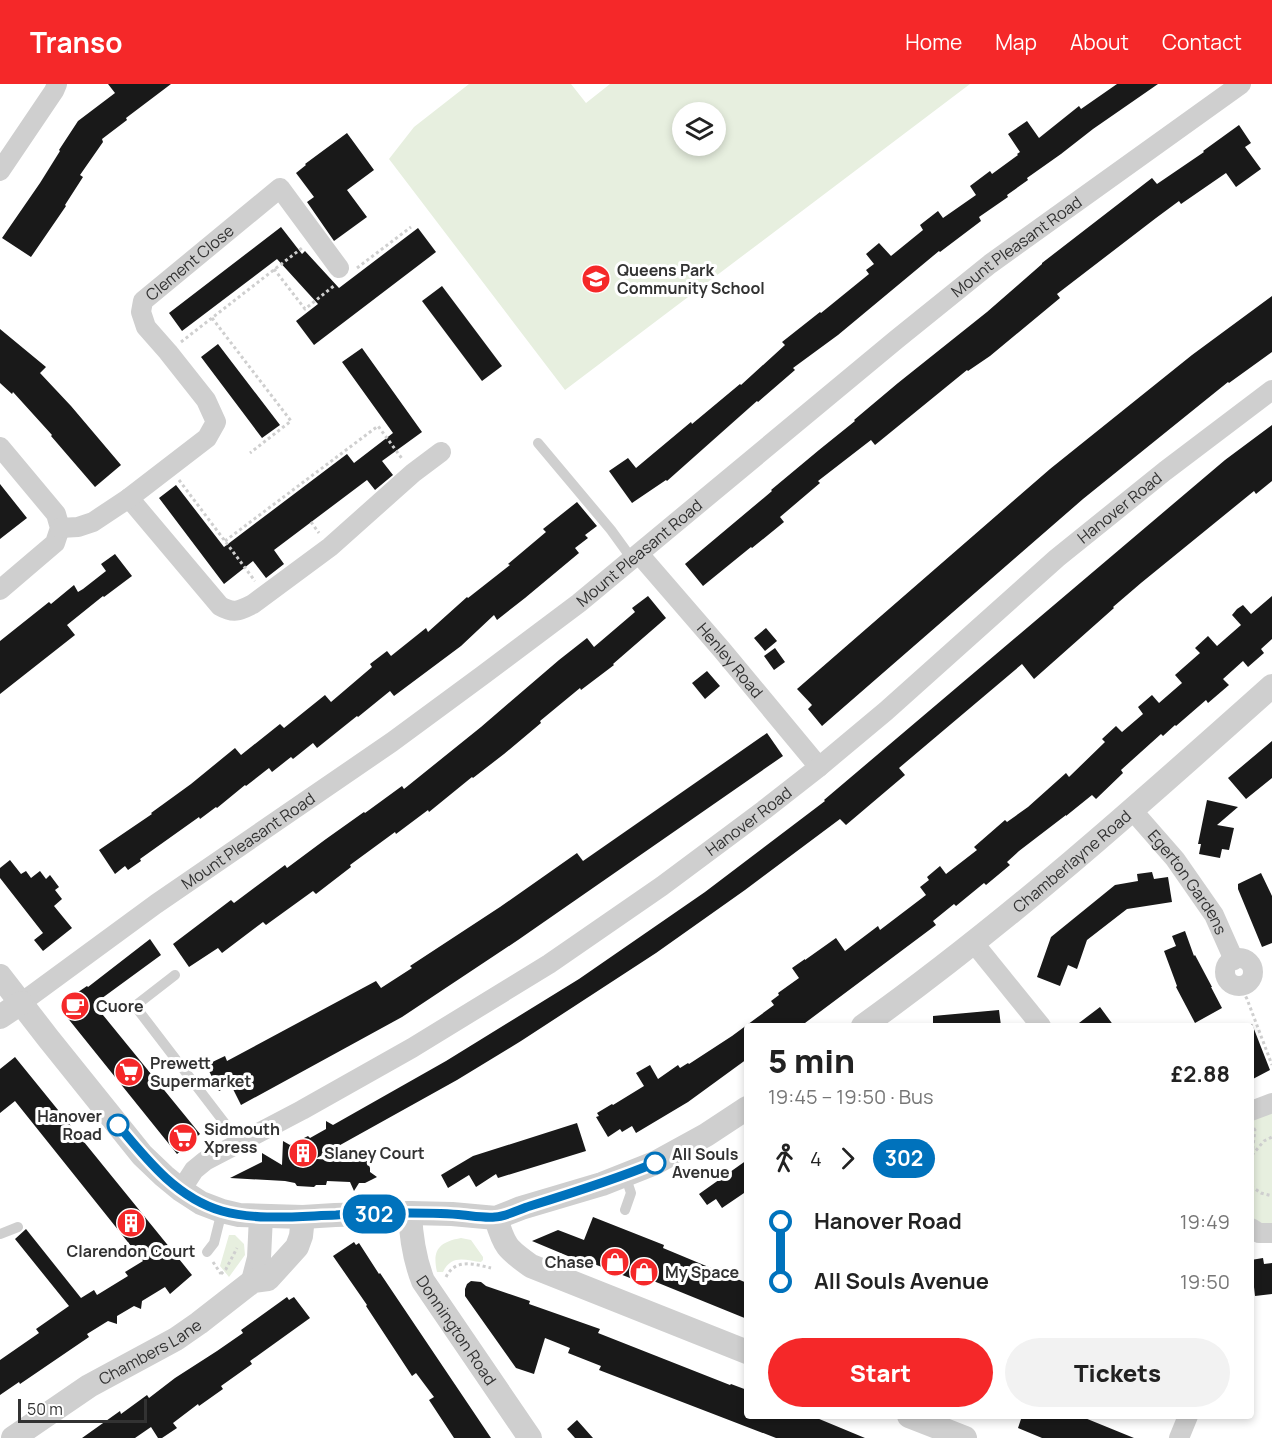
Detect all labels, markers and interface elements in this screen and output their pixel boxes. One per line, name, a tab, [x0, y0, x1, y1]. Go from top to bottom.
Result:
text: Transo	[30, 23, 123, 61]
text: Home	[905, 28, 962, 56]
text: Map	[995, 28, 1037, 56]
text: About	[1070, 28, 1129, 56]
text: Contact	[1162, 28, 1242, 56]
map controls	[672, 102, 726, 156]
button: layers	[672, 102, 726, 156]
street label: Mount Pleasant Road	[946, 191, 1086, 302]
street label: Clement Close	[141, 220, 238, 306]
place label: Queens Park Community School	[617, 259, 765, 299]
school or university icon: Queens Park Community School	[580, 263, 612, 295]
street label: Hanover Road	[1073, 467, 1166, 548]
street label: Mount Pleasant Road	[572, 494, 707, 612]
street label: Henley Road	[692, 618, 768, 703]
street label: Hanover Road	[701, 782, 796, 861]
street label: Mount Pleasant Road	[177, 787, 319, 894]
street label: Chamberlayne Road	[1008, 805, 1136, 918]
street label: Egerton Gardens	[1143, 825, 1232, 938]
cafe icon: Cuore	[59, 990, 91, 1022]
place label: Cuore	[96, 995, 144, 1017]
text: 5 min	[768, 1038, 855, 1083]
place label: Prewett Supermarket	[150, 1052, 251, 1092]
supermarket icon: Prewett Supermarket	[113, 1056, 145, 1088]
text: £2.88	[1171, 1059, 1230, 1089]
text: 19:45 – 19:50 · Bus	[768, 1083, 933, 1110]
place label: Hanover Road	[37, 1105, 102, 1145]
marker: Hanover Road	[107, 1114, 129, 1136]
place label: Sidmouth Xpress	[204, 1118, 280, 1158]
supermarket icon: Sidmouth Xpress	[167, 1122, 199, 1154]
building icon: Slaney Court	[287, 1137, 319, 1169]
place label: Slaney Court	[324, 1142, 425, 1164]
icon: walk	[768, 1142, 801, 1175]
icon: forward	[831, 1142, 864, 1175]
place label: All Souls Avenue	[672, 1143, 739, 1183]
text: 302	[885, 1144, 923, 1172]
text: 4	[810, 1145, 822, 1172]
marker: All Souls Avenue	[644, 1152, 666, 1174]
line badge: 302	[340, 1194, 409, 1234]
text: 302	[355, 1200, 393, 1228]
text: Hanover Road	[814, 1206, 962, 1236]
building icon: Clarendon Court	[115, 1207, 147, 1239]
text: 19:49	[1180, 1208, 1230, 1235]
place label: Clarendon Court	[66, 1240, 196, 1262]
shop icon: Chase	[599, 1246, 631, 1278]
place label: Chase	[545, 1251, 594, 1273]
shop icon: My Space	[628, 1256, 660, 1288]
place label: My Space	[665, 1261, 739, 1283]
text: All Souls Avenue	[814, 1266, 989, 1296]
text: 19:50	[1180, 1268, 1230, 1295]
street label: Donnington Road	[411, 1271, 502, 1389]
street label: Chambers Lane	[95, 1314, 206, 1390]
button: Start	[768, 1338, 993, 1407]
button: Tickets	[1005, 1338, 1230, 1407]
scale bar	[18, 1396, 147, 1424]
text: 50 m	[27, 1398, 63, 1420]

